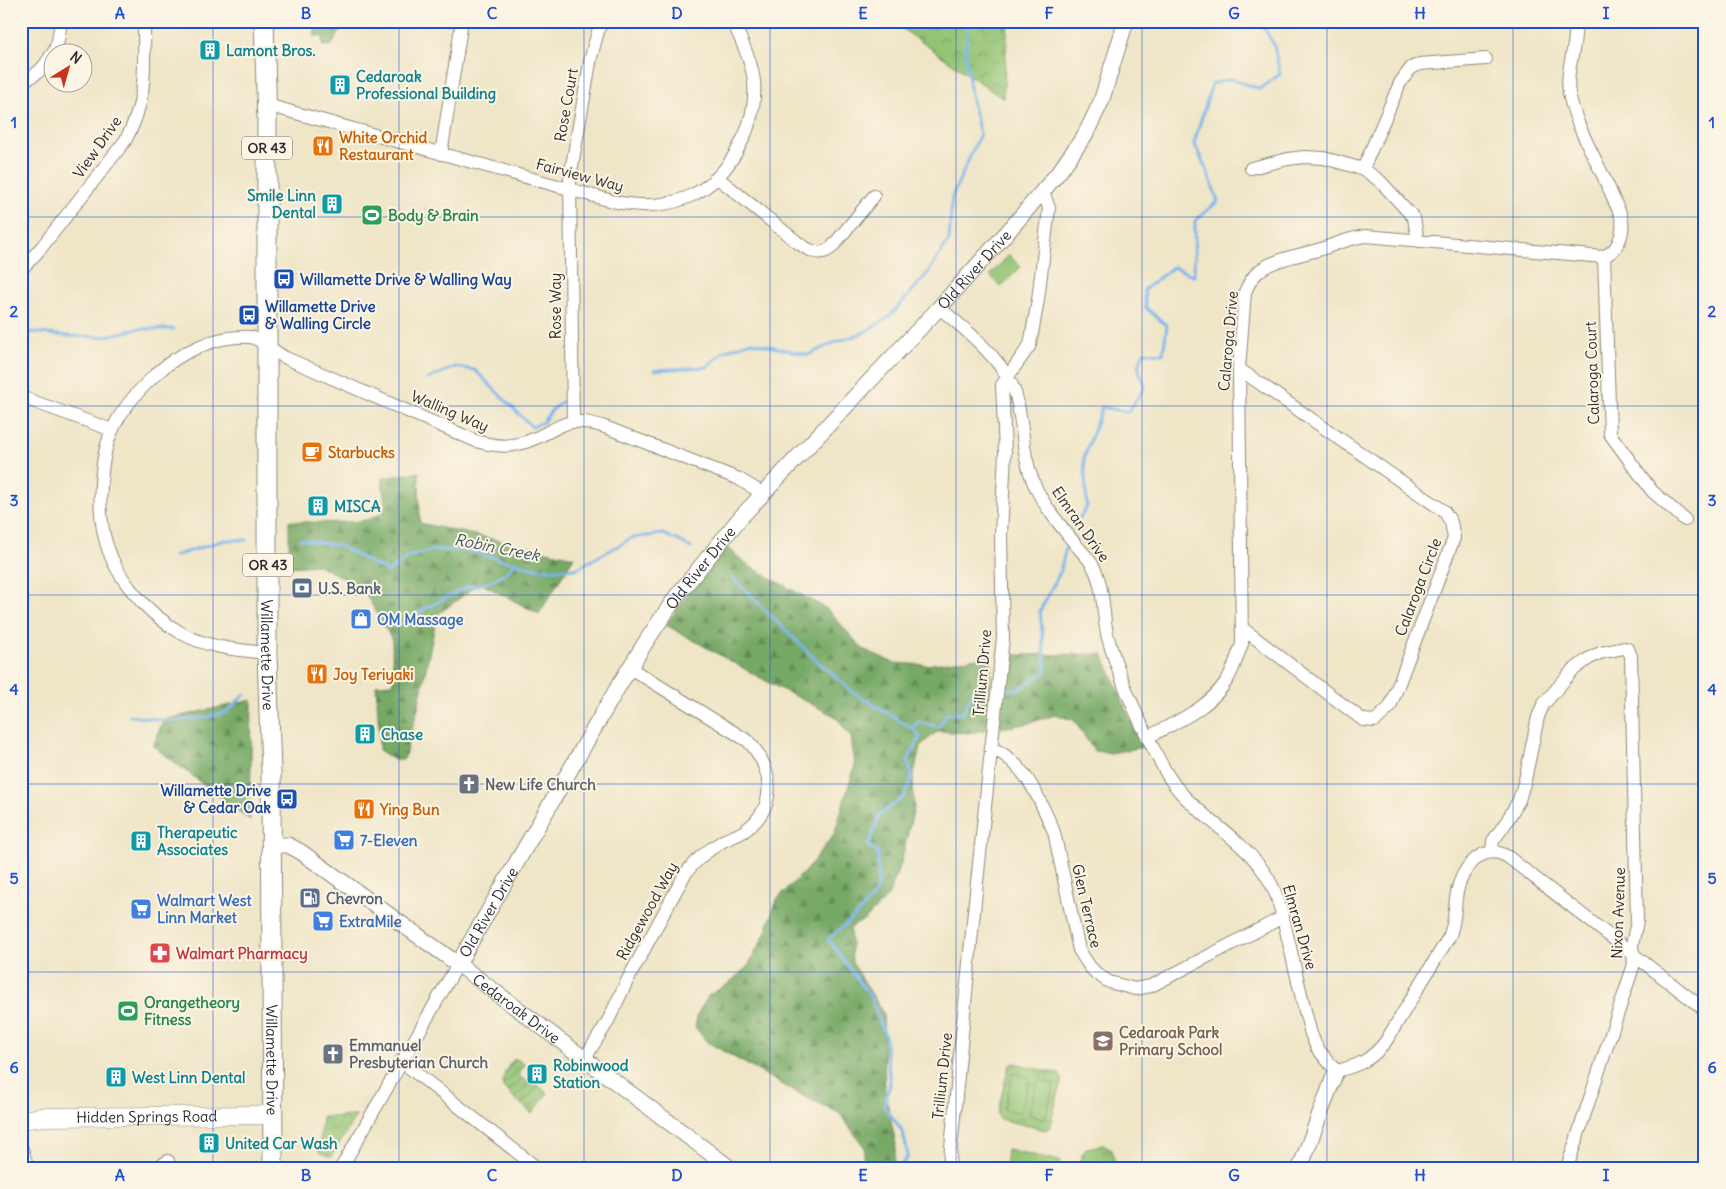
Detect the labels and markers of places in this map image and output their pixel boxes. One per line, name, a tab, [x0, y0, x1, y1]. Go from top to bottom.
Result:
building icon: Lamont Bros.	[198, 38, 222, 62]
place label: Lamont Bros.	[226, 41, 316, 60]
place label: Cedaroak Professional Building	[356, 67, 496, 104]
building icon: Cedaroak Professional Building	[328, 73, 352, 97]
place label: White Orchid Restaurant	[339, 128, 427, 164]
restaurant icon: White Orchid Restaurant	[311, 134, 335, 158]
place label: Smile Linn Dental	[247, 186, 316, 222]
building icon: Smile Linn Dental	[320, 192, 344, 216]
sports icon: Body & Brain	[360, 203, 384, 227]
place label: Body & Brain	[388, 206, 479, 226]
bus stop icon: Willamette Drive & Walling Way	[272, 267, 296, 291]
place label: Willamette Drive & Walling Way	[300, 270, 512, 290]
place label: Willamette Drive & Walling Circle	[265, 297, 376, 334]
bus stop icon: Willamette Drive & Walling Circle	[237, 303, 261, 327]
cafe icon: Starbucks	[300, 440, 324, 464]
place label: Starbucks	[328, 443, 395, 462]
building icon: MISCA	[306, 494, 330, 518]
place label: MISCA	[334, 497, 381, 516]
bank icon: U.S. Bank	[290, 576, 314, 600]
place label: U.S. Bank	[318, 579, 381, 598]
shop icon: OM Massage	[349, 607, 373, 631]
place label: OM Massage	[377, 610, 464, 630]
restaurant icon: Joy Teriyaki	[305, 662, 329, 686]
place label: Joy Teriyaki	[333, 665, 414, 685]
building icon: Chase	[353, 722, 377, 746]
place label: Chase	[381, 725, 423, 744]
church icon: New Life Church	[457, 772, 481, 796]
place label: New Life Church	[485, 775, 596, 794]
place label: Willamette Drive & Cedar Oak	[160, 781, 271, 817]
bus stop icon: Willamette Drive & Cedar Oak	[275, 787, 299, 811]
restaurant icon: Ying Bun	[352, 797, 376, 821]
place label: Ying Bun	[379, 800, 440, 820]
place label: Therapeutic Associates	[157, 823, 238, 859]
supermarket icon: 7-Eleven	[332, 828, 356, 852]
building icon: Therapeutic Associates	[129, 829, 153, 853]
place label: 7-Eleven	[360, 831, 418, 850]
fuel station icon: Chevron	[298, 886, 322, 910]
place label: Chevron	[326, 889, 383, 908]
place label: Walmart West Linn Market	[157, 891, 253, 927]
supermarket icon: Walmart West Linn Market	[129, 897, 153, 921]
supermarket icon: ExtraMile	[311, 909, 335, 933]
place label: ExtraMile	[339, 912, 401, 931]
pharmacy icon: Walmart Pharmacy	[148, 941, 172, 965]
place label: Walmart Pharmacy	[176, 944, 308, 964]
place label: Orangetheory Fitness	[144, 993, 240, 1029]
sports icon: Orangetheory Fitness	[116, 999, 140, 1023]
place label: Cedaroak Park Primary School	[1119, 1023, 1222, 1060]
school or university icon: Cedaroak Park Primary School	[1091, 1029, 1115, 1053]
place label: Emmanuel Presbyterian Church	[349, 1036, 489, 1073]
church icon: Emmanuel Presbyterian Church	[321, 1042, 345, 1066]
place label: Robinwood Station	[553, 1056, 629, 1092]
building icon: Robinwood Station	[525, 1062, 549, 1086]
building icon: West Linn Dental	[104, 1065, 128, 1089]
place label: West Linn Dental	[132, 1068, 245, 1087]
building icon: United Car Wash	[197, 1131, 221, 1155]
place label: United Car Wash	[225, 1134, 338, 1153]

